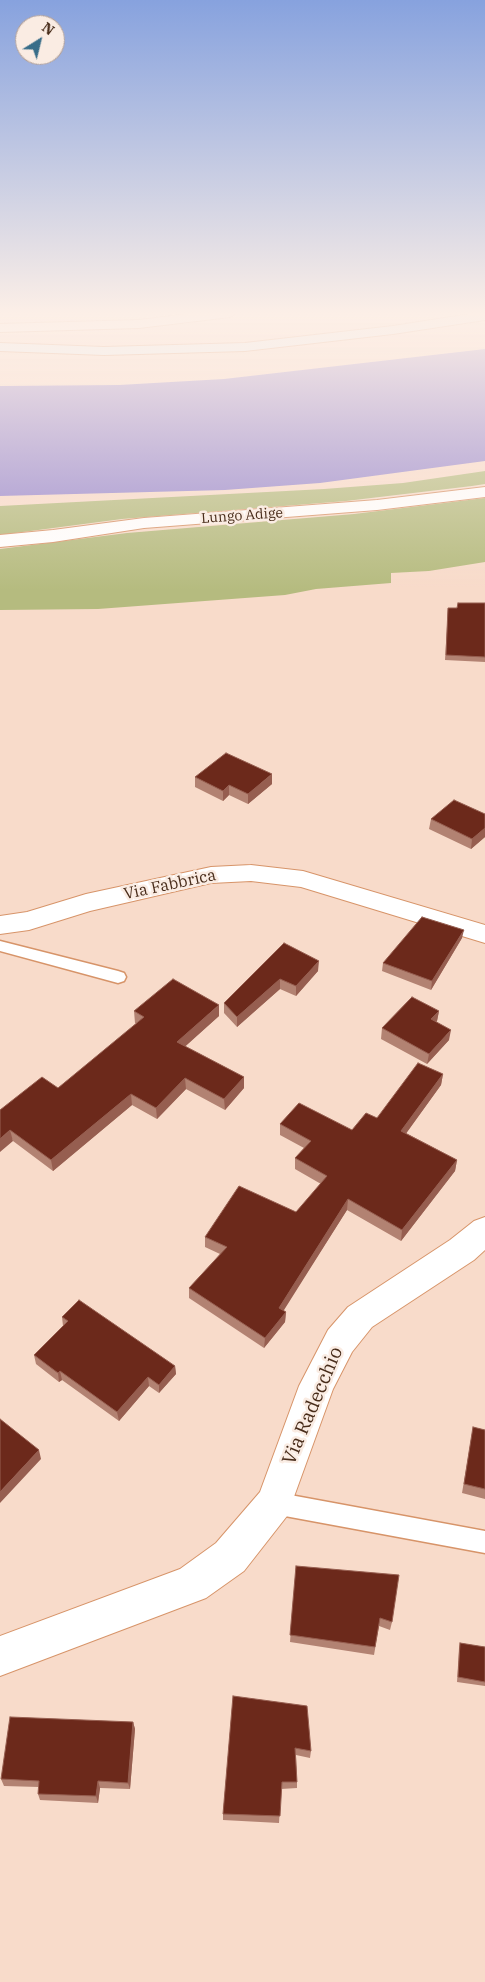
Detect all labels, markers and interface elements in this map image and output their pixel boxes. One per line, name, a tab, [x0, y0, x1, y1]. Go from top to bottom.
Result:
north arrow	[15, 15, 65, 65]
text: N	[38, 18, 58, 39]
street label: Lungo Adige	[201, 505, 283, 527]
street label: Via Fabbrica	[122, 866, 218, 904]
street label: Via Radecchio	[278, 1344, 348, 1468]

